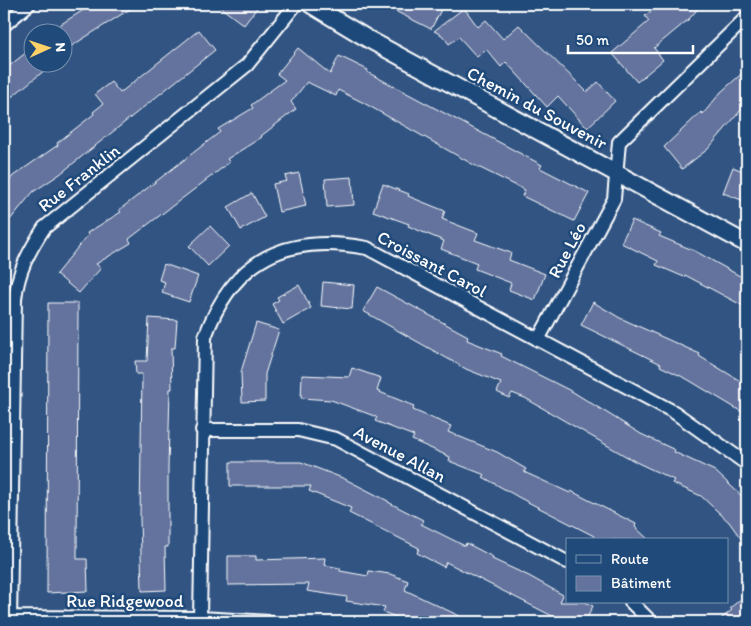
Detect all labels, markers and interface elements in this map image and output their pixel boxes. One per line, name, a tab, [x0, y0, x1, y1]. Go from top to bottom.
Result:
north arrow	[22, 22, 72, 72]
scale bar	[568, 22, 694, 54]
text: 50 m	[576, 31, 609, 49]
text: N	[52, 42, 69, 53]
street label: Chemin du Souvenir	[463, 62, 611, 155]
street label: Rue Franklin	[34, 139, 124, 217]
street label: Rue Léo	[543, 218, 591, 282]
street label: Croissant Carol	[373, 226, 491, 302]
street label: Avenue Allan	[350, 421, 450, 488]
legend	[566, 538, 728, 604]
text: Route	[611, 550, 649, 568]
text: Bâtiment	[611, 574, 672, 592]
street label: Rue Ridgewood	[66, 590, 184, 612]

